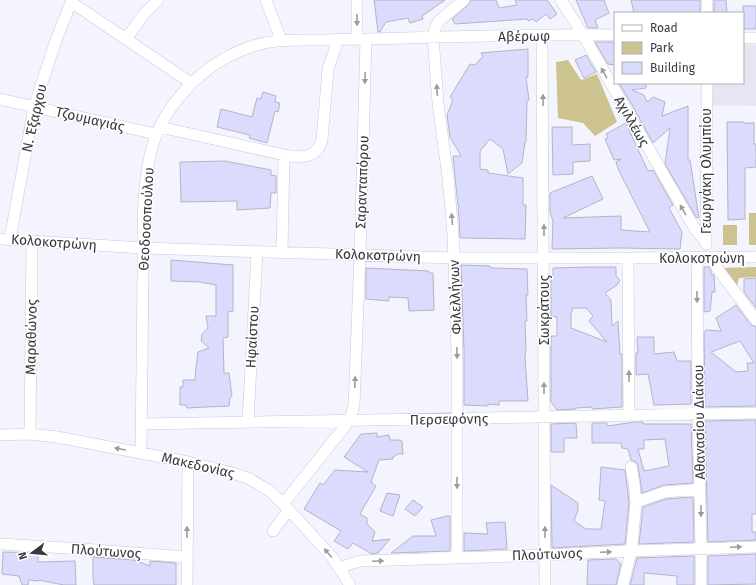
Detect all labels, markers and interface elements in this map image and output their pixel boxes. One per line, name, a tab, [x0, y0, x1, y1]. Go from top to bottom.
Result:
legend	[614, 12, 744, 84]
one-way arrow	[354, 14, 360, 27]
text: Road	[650, 21, 678, 35]
street label: Αβέρωφ	[498, 28, 550, 45]
text: Park	[650, 41, 674, 55]
text: Building	[650, 61, 696, 75]
one-way arrow	[601, 67, 608, 79]
one-way arrow	[362, 72, 368, 85]
street label: Ν. Έξαρχου	[18, 82, 51, 154]
one-way arrow	[434, 84, 441, 96]
one-way arrow	[540, 93, 546, 106]
street label: Αχιλλέως	[610, 93, 653, 150]
street label: Τζουμαγιάς	[54, 103, 126, 136]
street label: Γεωργάκη Ολυμπίου	[698, 108, 715, 234]
street label: Σαρανταπόρου	[352, 135, 373, 229]
street label: Θεοδοσοπούλου	[135, 167, 158, 271]
one-way arrow	[680, 204, 687, 215]
one-way arrow	[449, 213, 456, 225]
one-way arrow	[541, 223, 547, 236]
street label: Κολοκοτρώνη	[10, 231, 98, 254]
street label: Κολοκοτρώνη	[335, 246, 421, 265]
street label: Κολοκοτρώνη	[659, 250, 745, 267]
street label: Φιλελλήνων	[446, 259, 465, 335]
street label: Σωκράτους	[536, 275, 553, 345]
one-way arrow	[694, 291, 700, 304]
street label: Μαραθώνος	[22, 299, 41, 375]
street label: Ηφαίστου	[242, 305, 263, 369]
one-way arrow	[454, 347, 460, 360]
street label: Αθανασίου Διάκου	[690, 364, 709, 480]
one-way arrow	[626, 369, 632, 382]
one-way arrow	[352, 376, 359, 388]
one-way arrow	[541, 382, 548, 394]
street label: Περσεφόνης	[410, 410, 489, 429]
one-way arrow	[114, 445, 126, 451]
street label: Μακεδονίας	[160, 449, 236, 482]
one-way arrow	[454, 477, 460, 490]
one-way arrow	[698, 505, 704, 518]
one-way arrow	[184, 525, 190, 538]
one-way arrow	[542, 525, 548, 538]
north arrow	[12, 533, 52, 573]
street label: Πλούτωνος	[70, 541, 142, 562]
one-way arrow	[730, 544, 742, 551]
street label: Πλούτωνος	[511, 545, 583, 564]
one-way arrow	[324, 548, 333, 558]
one-way arrow	[600, 548, 612, 555]
text: N	[16, 550, 30, 561]
one-way arrow	[372, 558, 385, 564]

